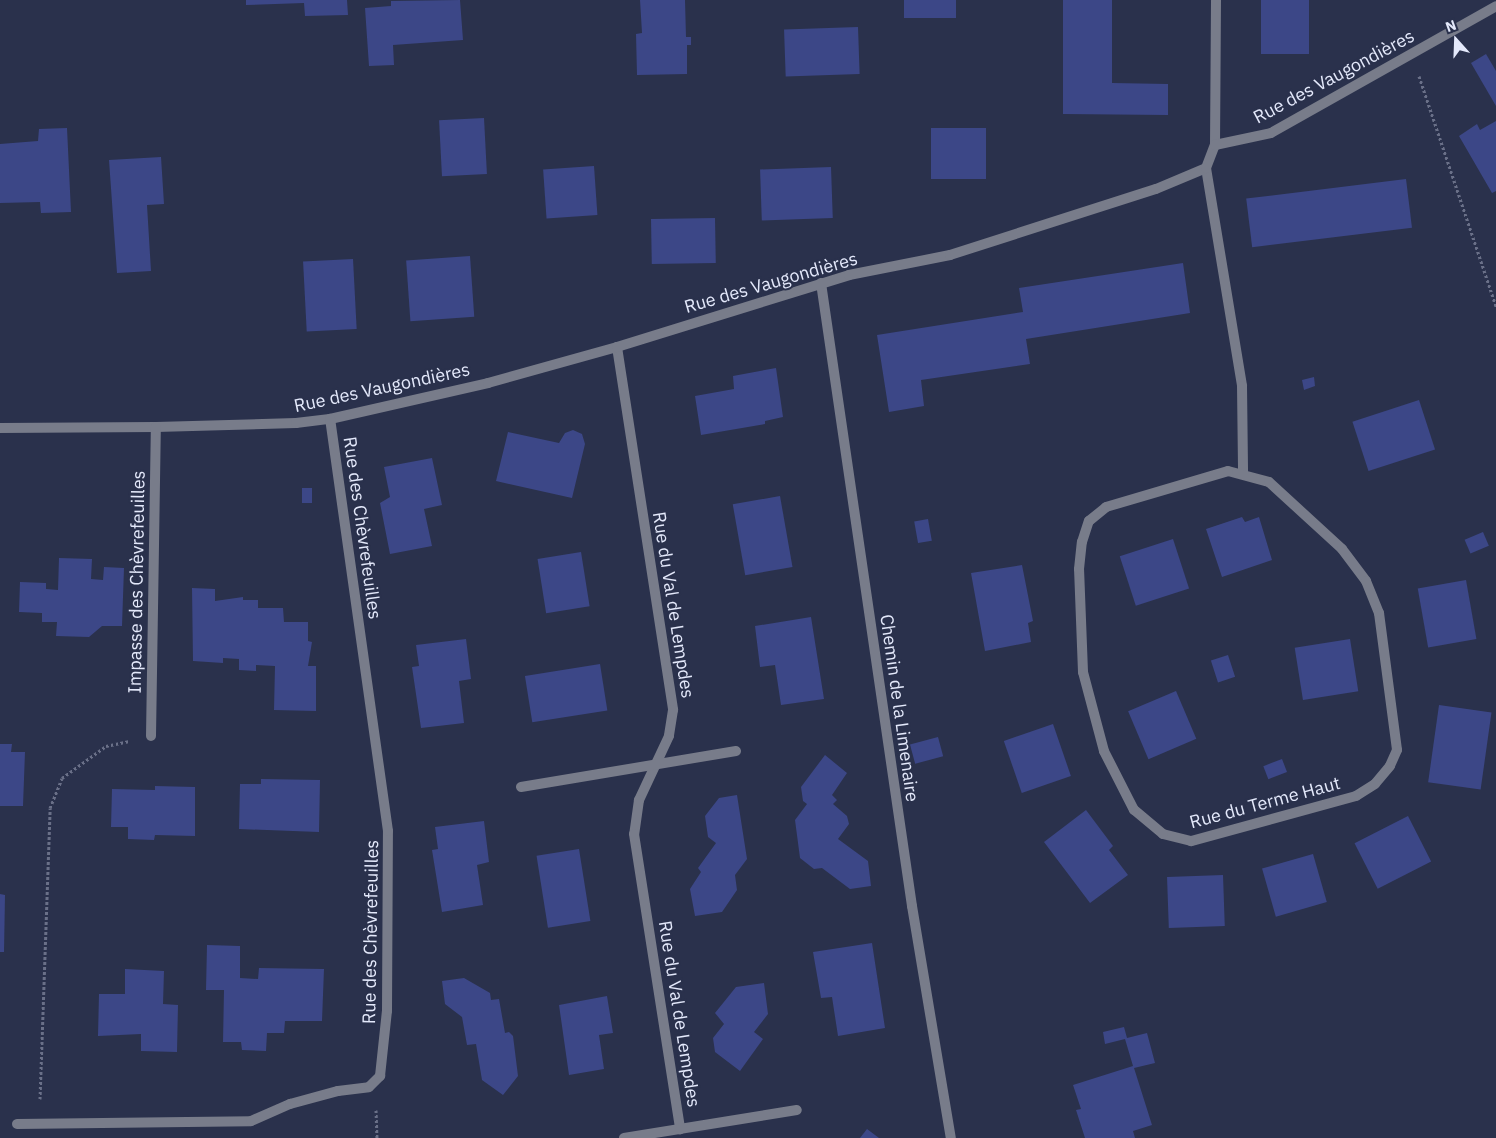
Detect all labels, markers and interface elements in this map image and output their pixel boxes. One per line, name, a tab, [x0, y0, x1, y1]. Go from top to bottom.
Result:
north arrow	[1431, 15, 1481, 65]
text: N	[1443, 16, 1459, 36]
street label: Rue des Vaugondières	[1250, 25, 1418, 129]
street label: Rue des Vaugondières	[682, 248, 860, 318]
street label: Rue des Vaugondières	[292, 359, 472, 417]
street label: Rue des Chèvrefeuilles	[338, 435, 386, 621]
street label: Impasse des Chèvrefeuilles	[124, 470, 150, 694]
street label: Rue du Val de Lempdes	[648, 510, 698, 700]
street label: Chemin de la Limenaire	[875, 613, 923, 803]
street label: Rue du Terme Haut	[1187, 772, 1343, 834]
street label: Rue des Chèvrefeuilles	[359, 840, 383, 1024]
street label: Rue du Val de Lempdes	[654, 919, 704, 1109]

